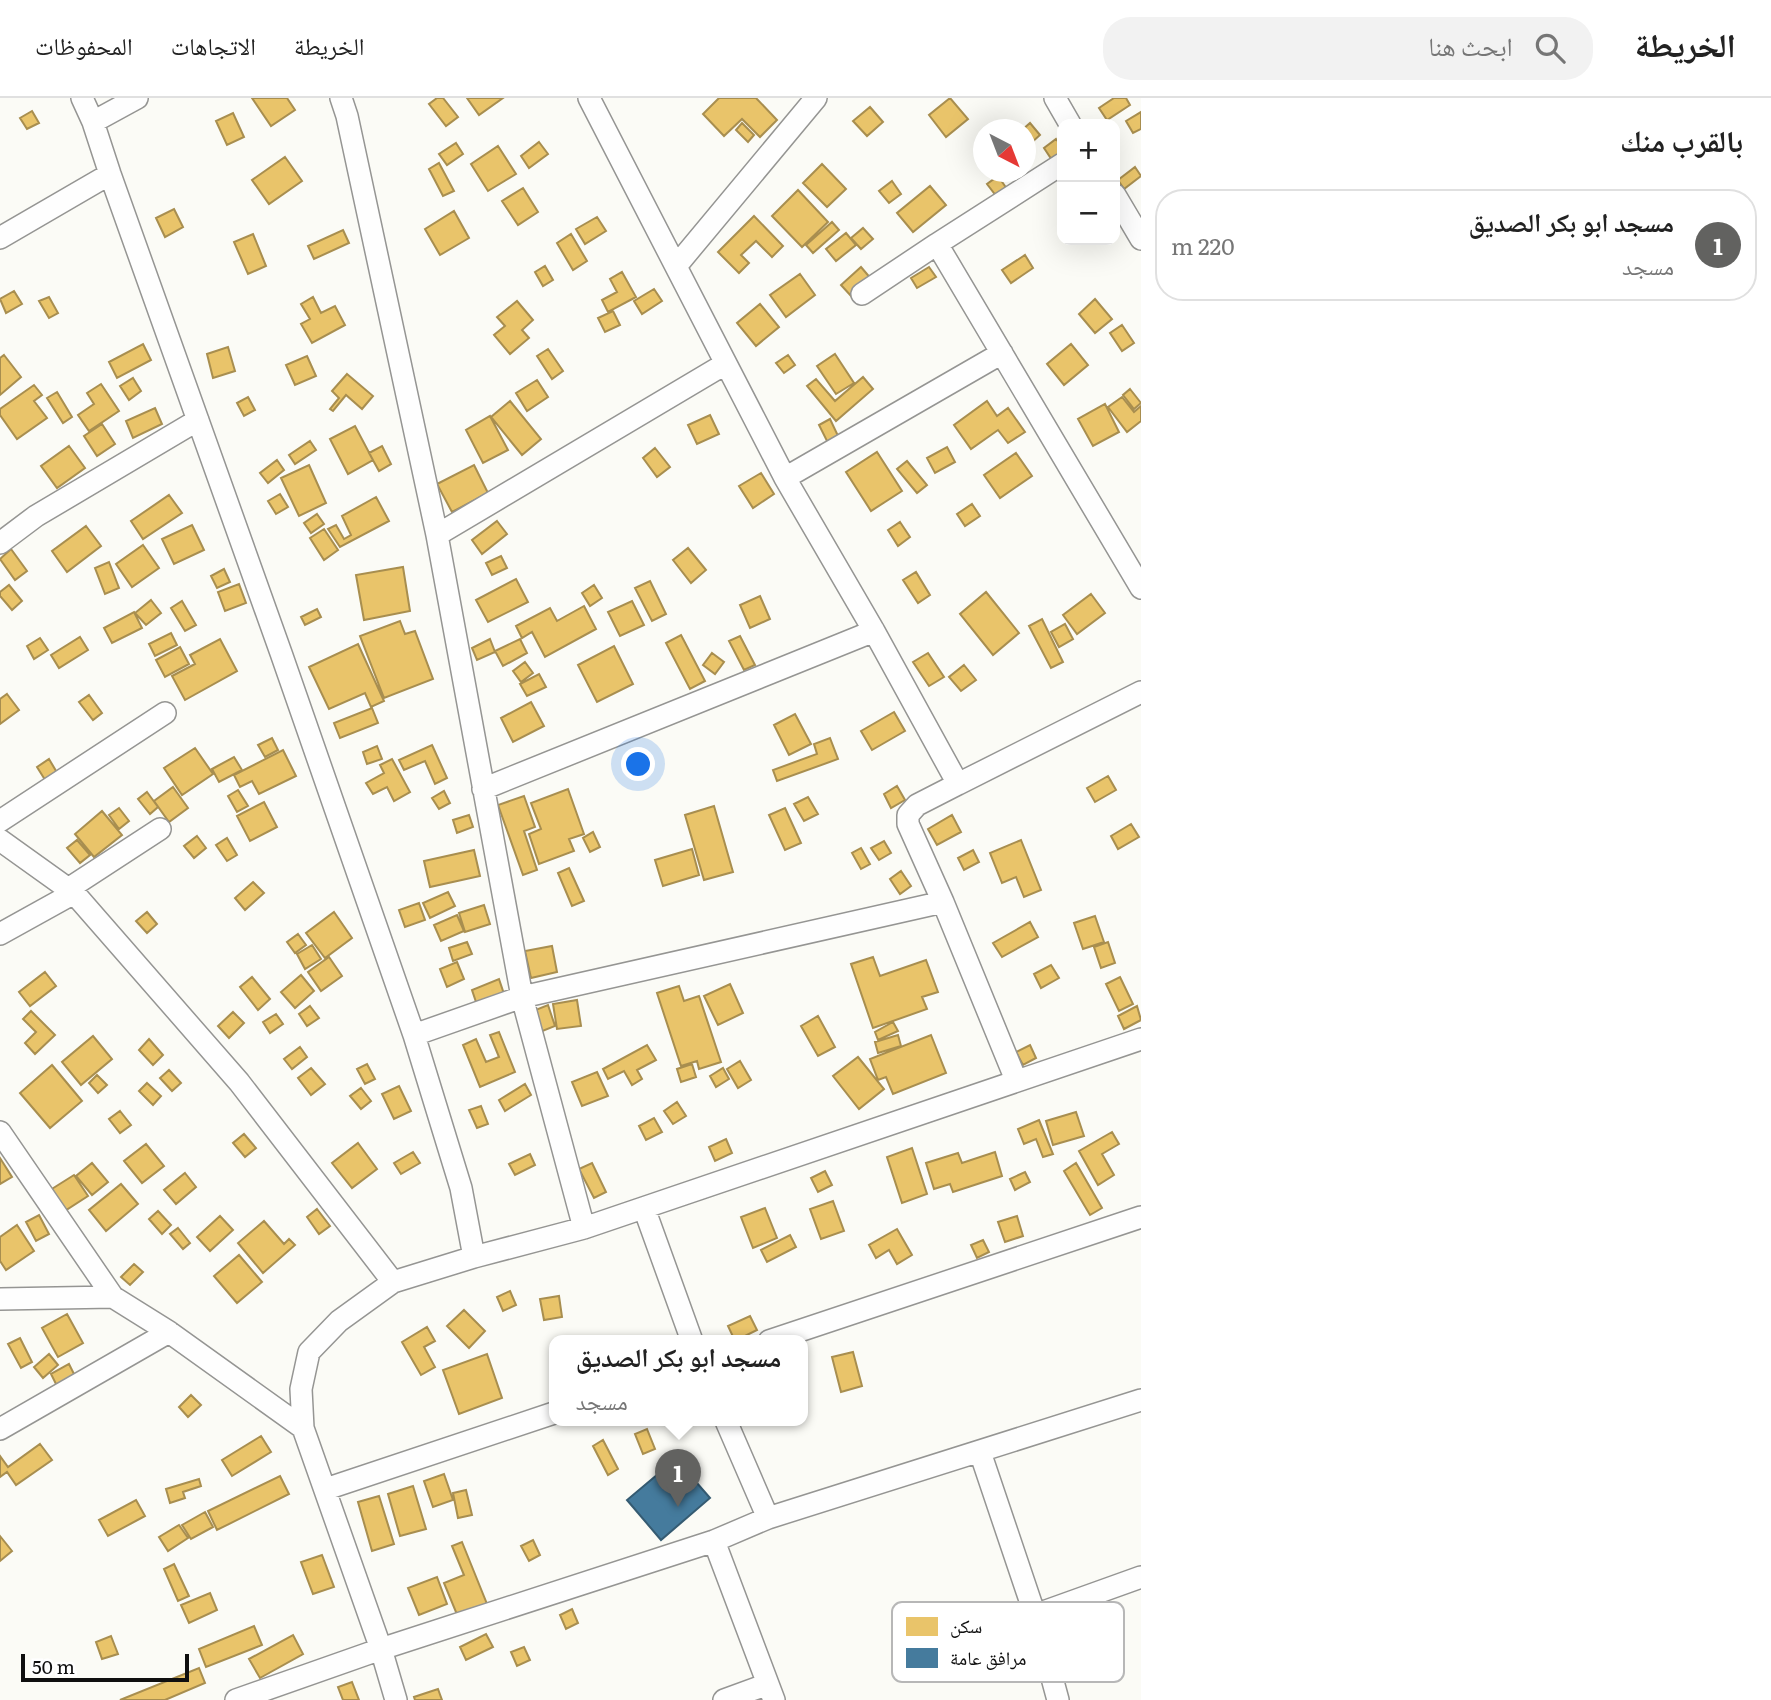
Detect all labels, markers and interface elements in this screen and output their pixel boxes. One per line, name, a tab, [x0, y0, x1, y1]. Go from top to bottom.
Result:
search box	[1103, 17, 1593, 80]
text: الخريطة	[1635, 18, 1736, 67]
text: ابحث هنا	[1428, 25, 1513, 64]
text: المحفوظات	[35, 27, 133, 62]
text: الاتجاهات	[171, 27, 256, 62]
text: الخريطة	[294, 27, 365, 62]
icon: search	[1531, 29, 1569, 67]
text: بالقرب منك	[1620, 117, 1743, 161]
north arrow	[973, 119, 1036, 182]
map controls	[1057, 119, 1120, 245]
button: +	[1057, 119, 1120, 182]
button: −	[1057, 182, 1120, 245]
text: مسجد ابو بكر الصديق	[1469, 201, 1674, 240]
text: 220 m	[1171, 228, 1235, 262]
text: 1	[1713, 228, 1723, 262]
text: مسجد	[1622, 248, 1674, 282]
your location	[621, 747, 655, 781]
popup	[549, 1335, 808, 1426]
text: مسجد ابو بكر الصديق	[576, 1336, 781, 1375]
text: مسجد	[576, 1383, 628, 1417]
pin: 1	[655, 1449, 701, 1507]
legend	[892, 1602, 1124, 1682]
text: سكن	[950, 1611, 982, 1639]
text: مرافق عامة	[950, 1643, 1027, 1671]
scale bar	[21, 1651, 189, 1683]
text: 50 m	[32, 1652, 75, 1680]

